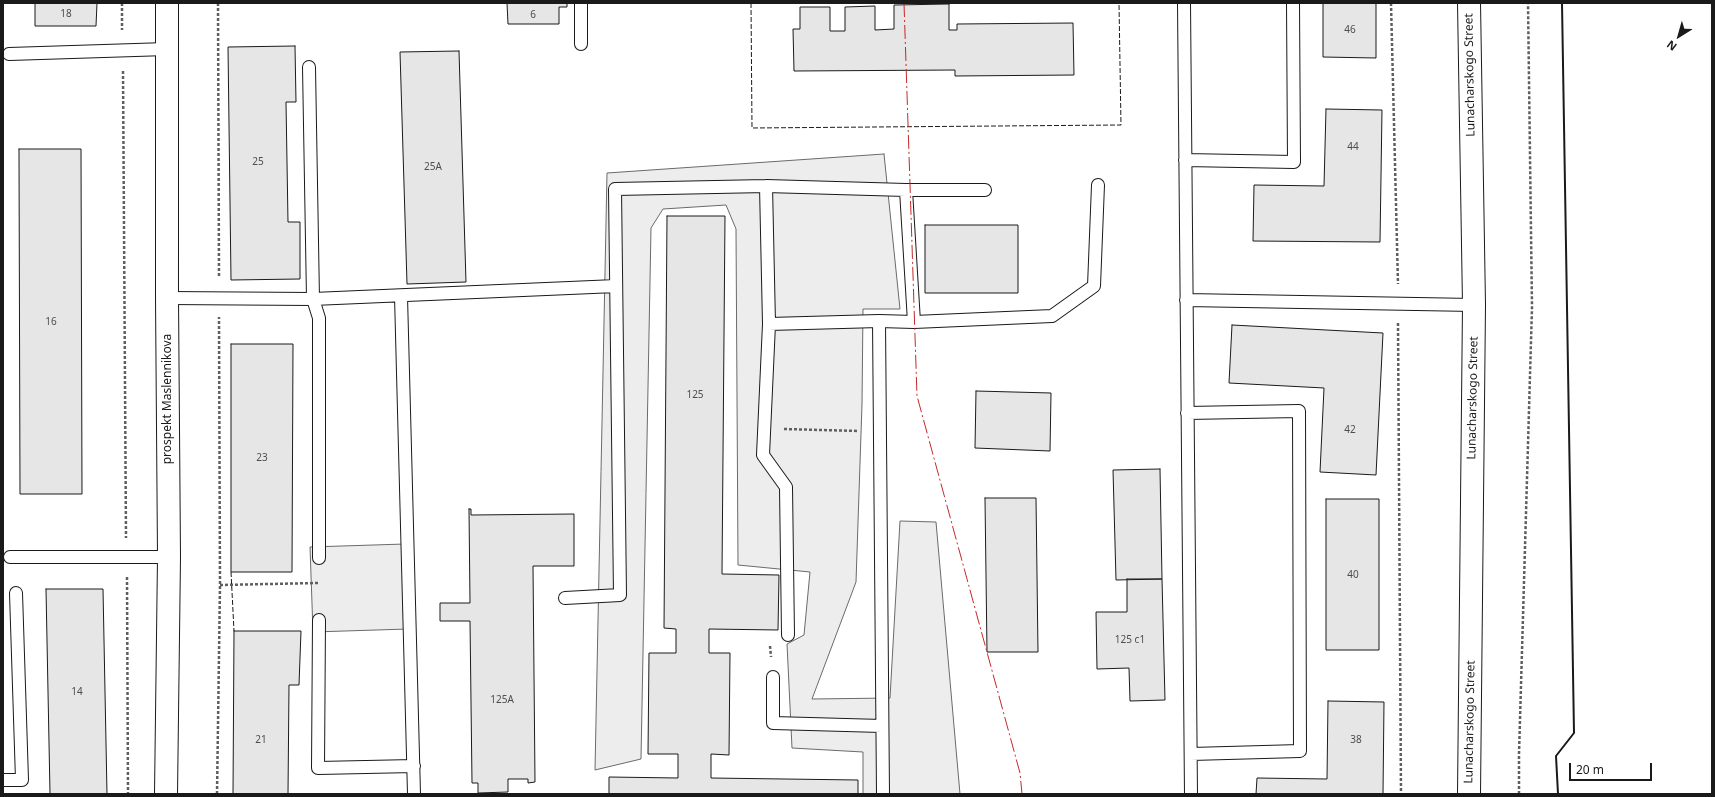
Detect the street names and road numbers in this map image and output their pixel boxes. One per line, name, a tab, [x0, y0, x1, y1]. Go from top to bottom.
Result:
street label: Lunacharskogo Street	[1462, 13, 1478, 137]
street label: prospekt Maslennikova	[161, 334, 175, 464]
street label: Lunacharskogo Street	[1465, 336, 1481, 460]
street label: Lunacharskogo Street	[1462, 660, 1478, 784]

